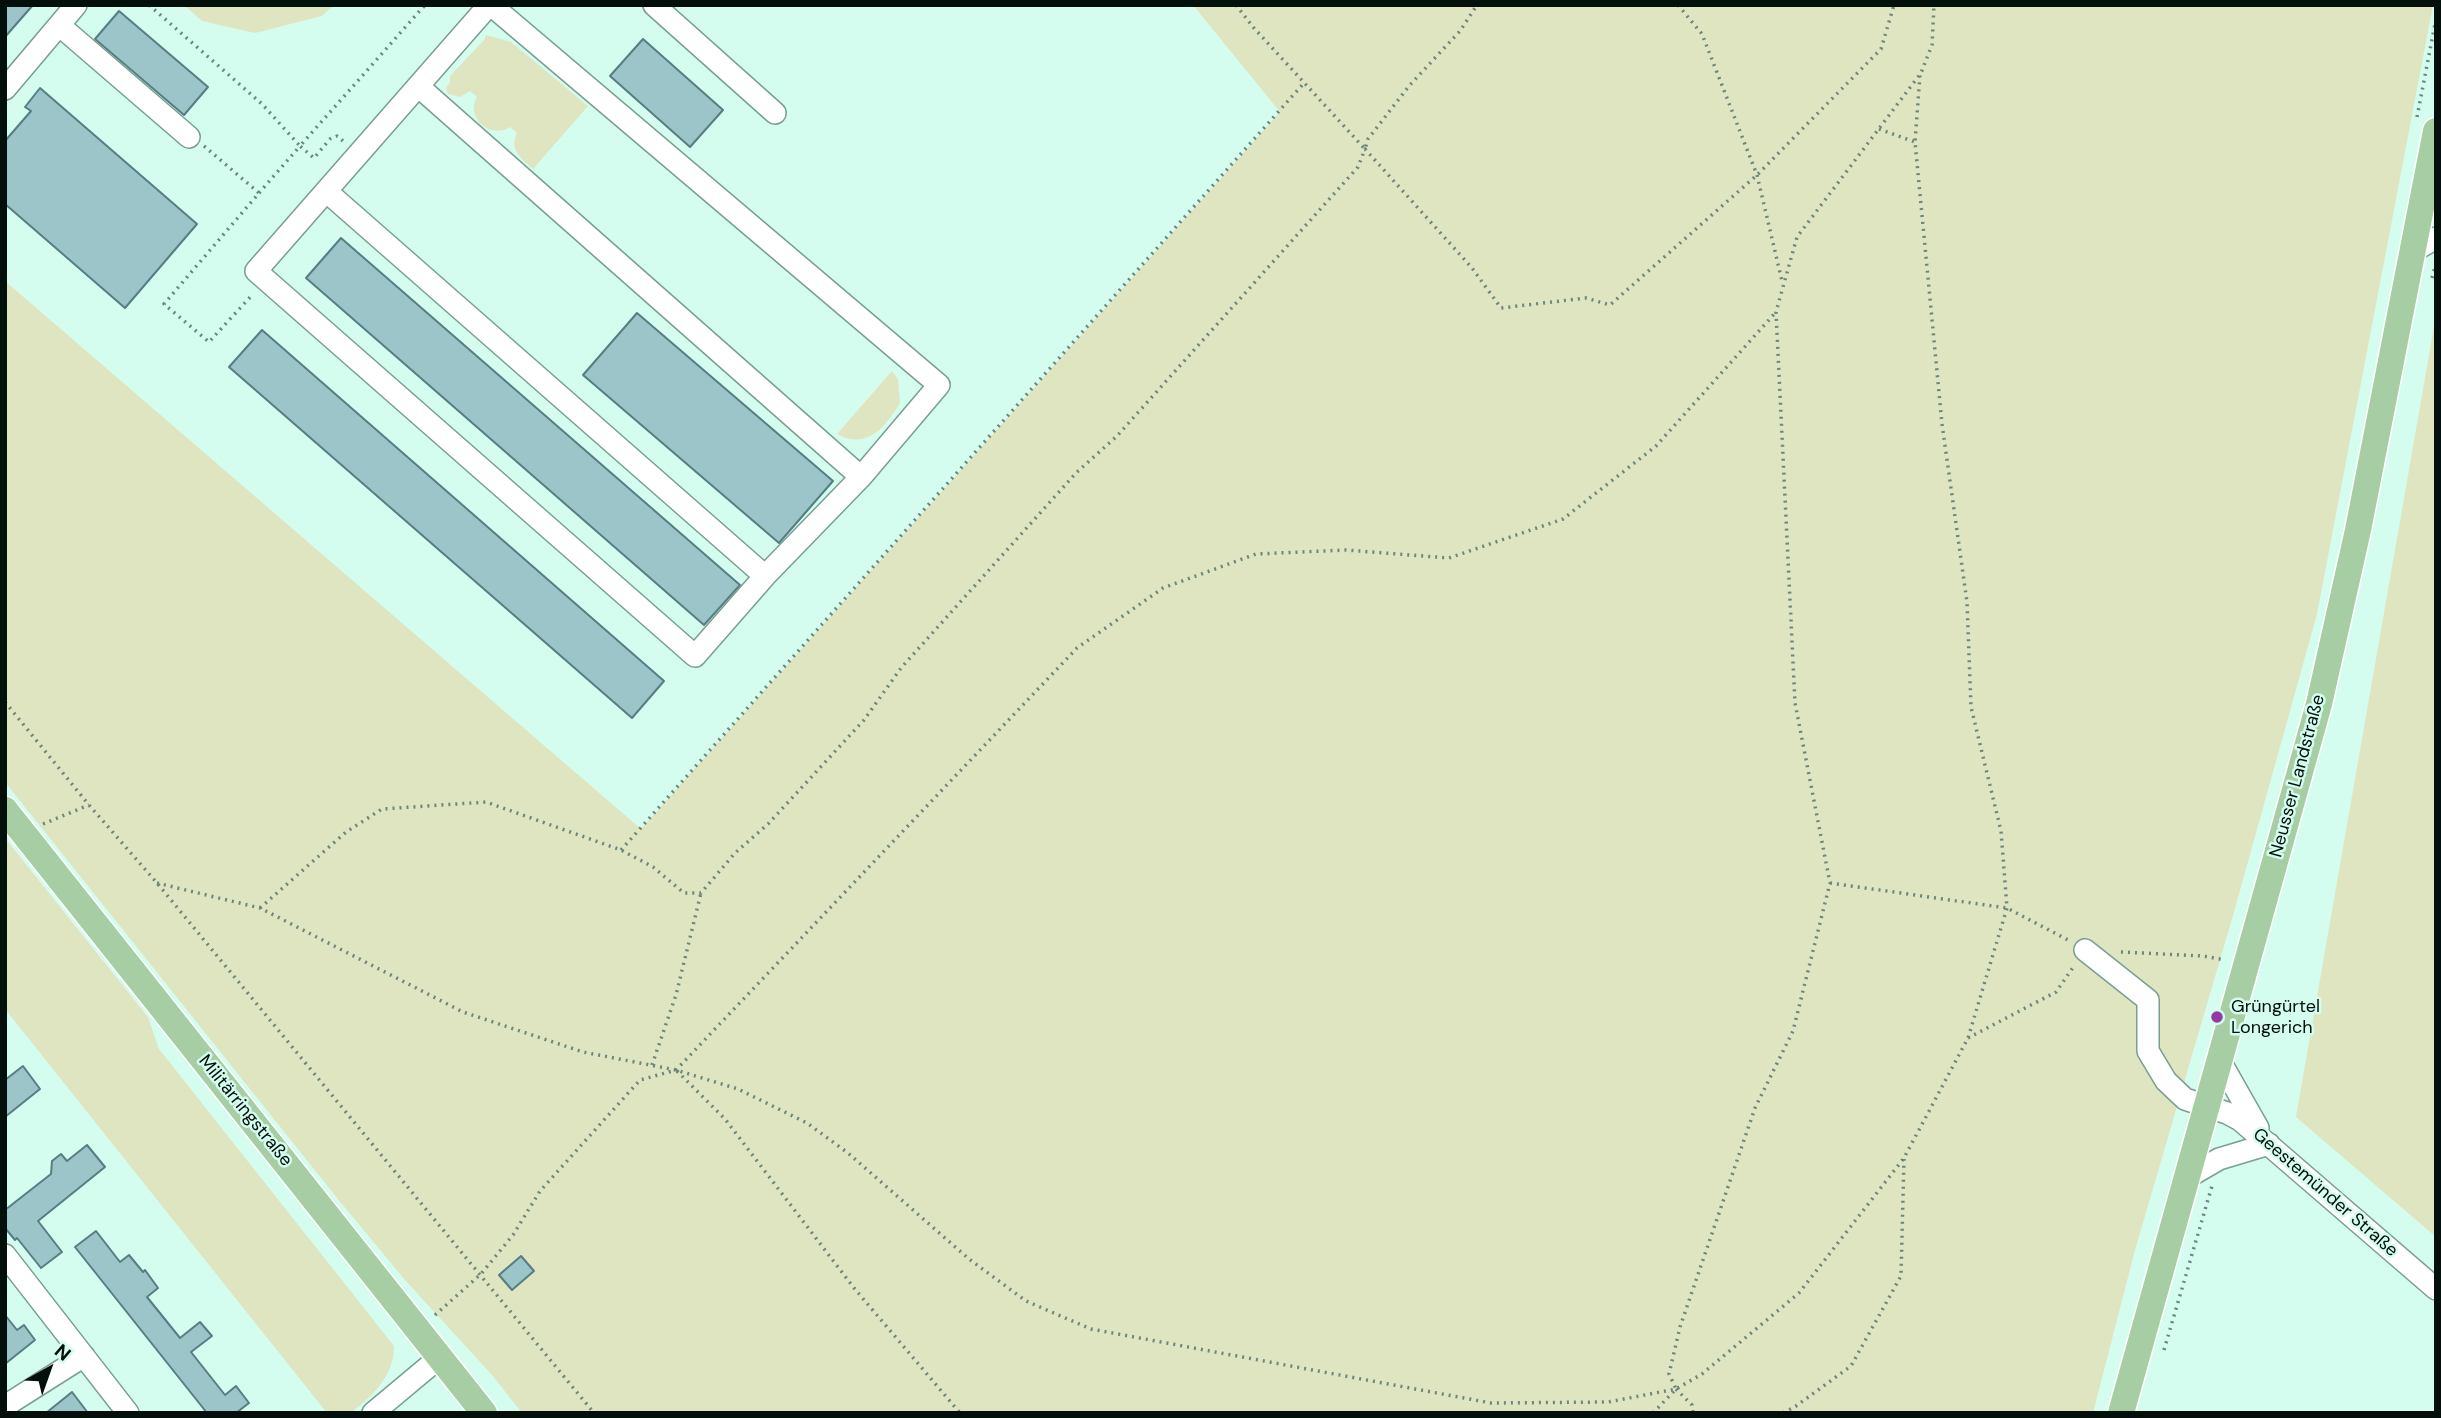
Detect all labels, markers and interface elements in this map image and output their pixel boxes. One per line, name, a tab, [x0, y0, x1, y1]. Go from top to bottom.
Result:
street label: Neusser Landstraße	[2266, 692, 2330, 860]
place label: Grüngürtel Longerich	[2231, 996, 2320, 1038]
marker: Grüngürtel Longerich	[2209, 1009, 2225, 1025]
street label: Militärringstraße	[194, 1051, 296, 1171]
street label: Geestemünder Straße	[2248, 1124, 2402, 1262]
north arrow	[14, 1334, 84, 1404]
text: N	[49, 1338, 76, 1367]

